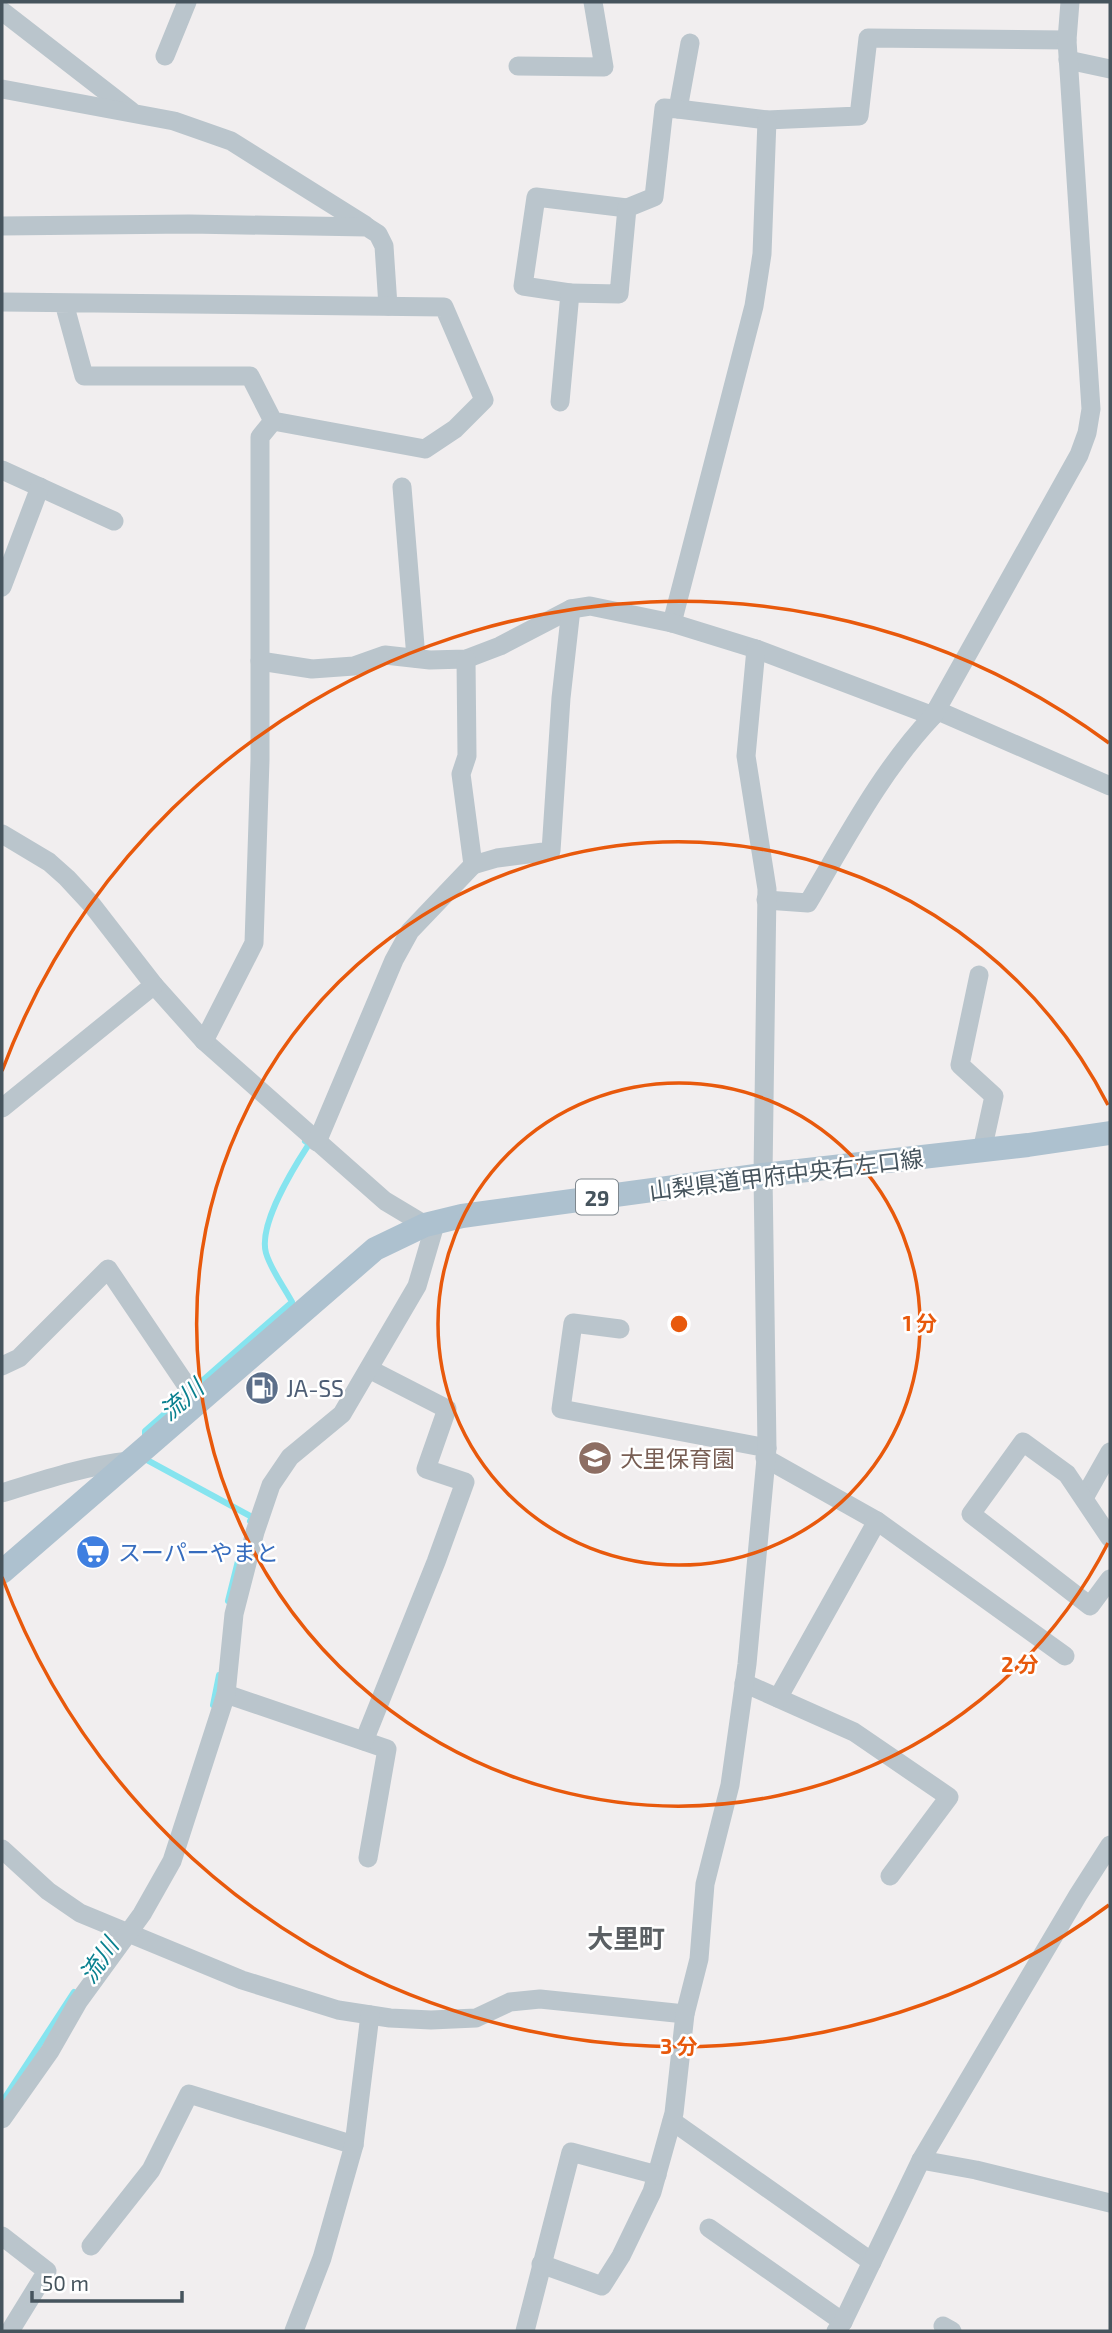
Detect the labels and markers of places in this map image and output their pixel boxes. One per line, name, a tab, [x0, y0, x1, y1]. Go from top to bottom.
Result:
centre of rings	[667, 1312, 691, 1336]
fuel station icon: JA-SS	[243, 1369, 281, 1407]
place label: JA-SS	[286, 1374, 344, 1402]
school or university icon: 大里保育園	[576, 1439, 614, 1477]
place label: 大里保育園	[620, 1444, 735, 1472]
supermarket icon: スーパーやまと	[74, 1533, 112, 1571]
place label: スーパーやまと	[118, 1538, 279, 1566]

